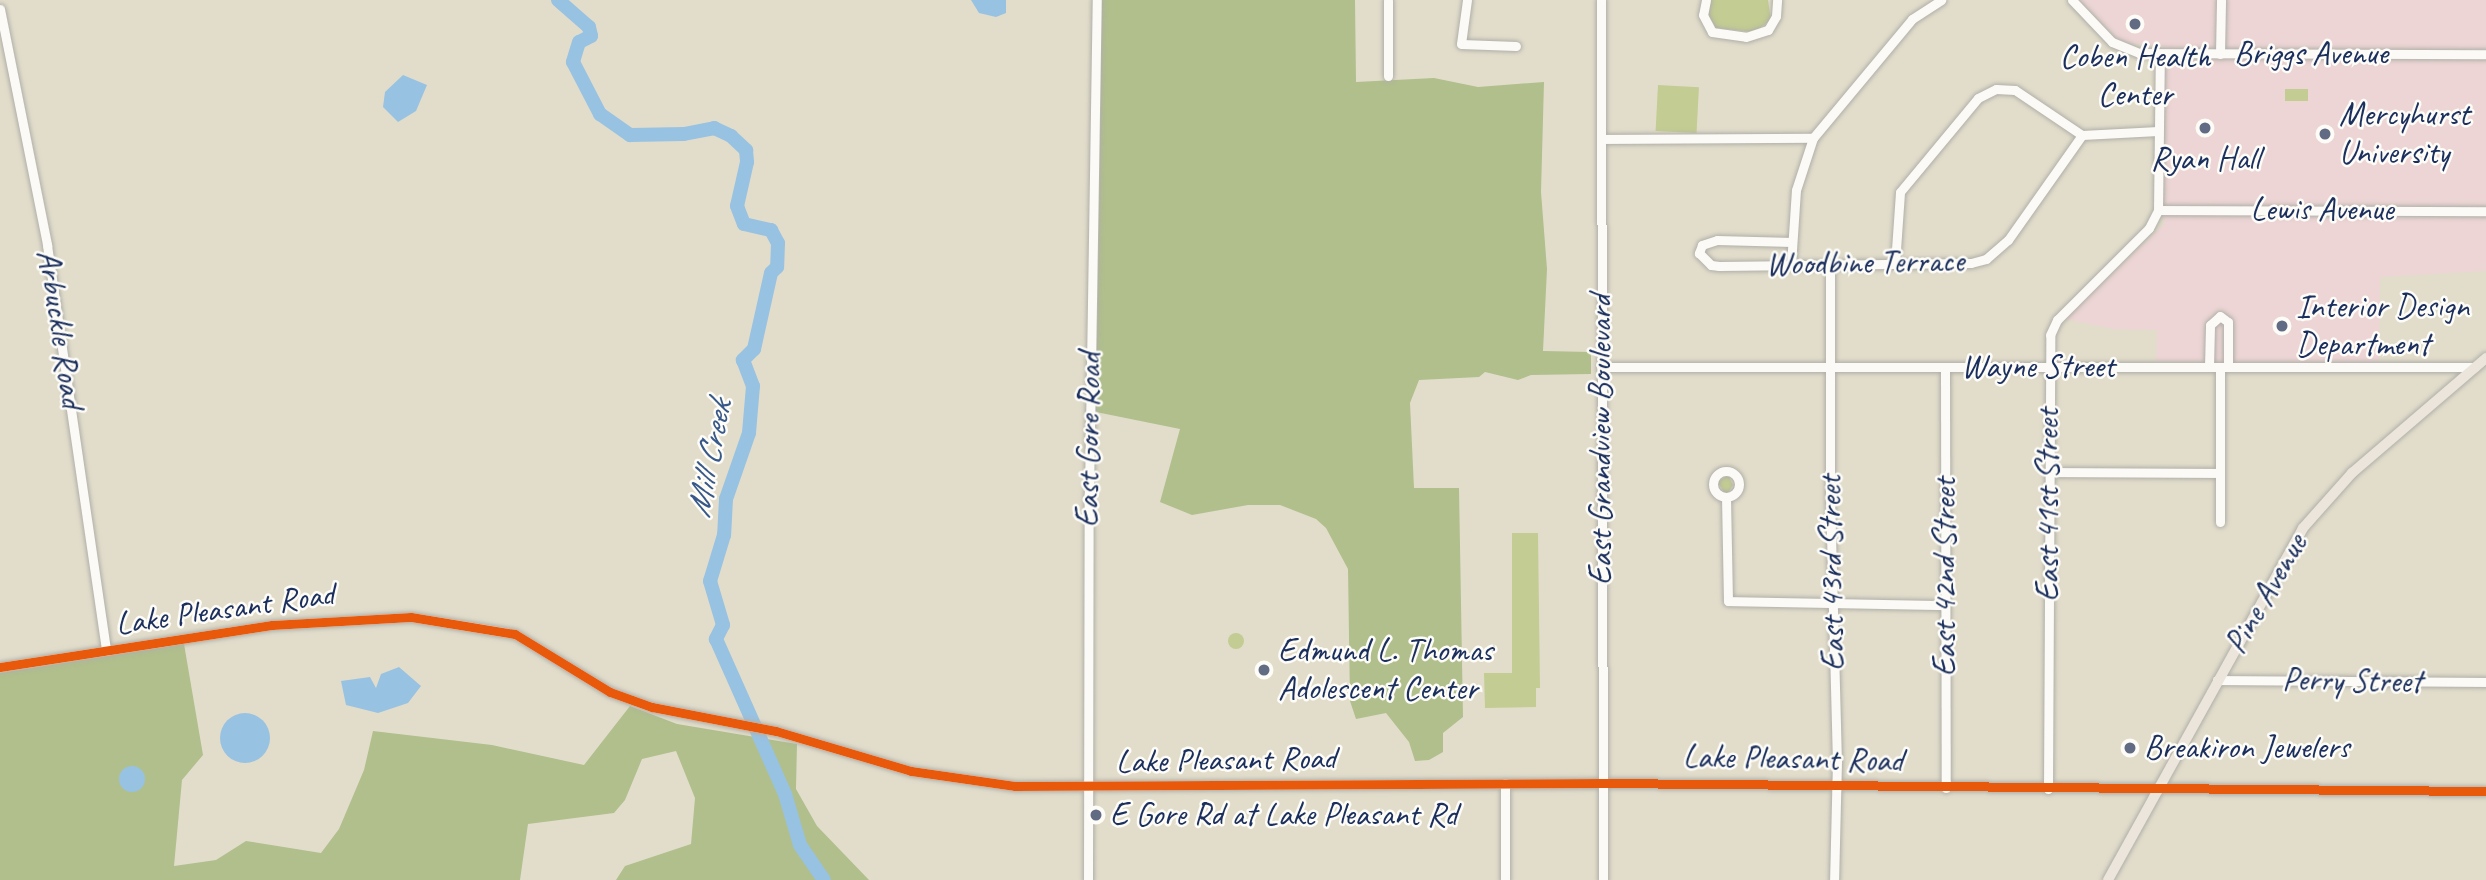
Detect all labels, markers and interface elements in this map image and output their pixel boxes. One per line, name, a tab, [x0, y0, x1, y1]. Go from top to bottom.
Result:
marker: Coben Health Center	[2125, 14, 2145, 34]
street label: Briggs Avenue	[2234, 34, 2388, 74]
place label: Coben Health Center	[2060, 37, 2210, 115]
place label: Mercyhurst University	[2339, 95, 2470, 173]
marker: Ryan Hall	[2197, 120, 2213, 136]
marker: Mercyhurst University	[2317, 126, 2333, 142]
place label: Ryan Hall	[2150, 139, 2260, 179]
street label: Lewis Avenue	[2250, 190, 2394, 230]
street label: Woodbine Terrace	[1766, 241, 1964, 285]
street label: Arbuckle Road	[28, 248, 92, 410]
place label: Interior Design Department	[2296, 287, 2469, 365]
street label: East Grandview Boulevard	[1581, 294, 1621, 586]
marker: Interior Design Department	[2274, 318, 2290, 334]
street label: Wayne Street	[1961, 347, 2115, 387]
street label: East Gore Road	[1068, 352, 1110, 528]
water label: Mill Creek	[677, 398, 741, 520]
street label: East 41st Street	[2028, 408, 2068, 602]
street label: East 43rd Street	[1810, 474, 1854, 672]
street label: East 42nd Street	[1925, 477, 1965, 677]
street label: Pine Avenue	[2216, 527, 2316, 661]
street label: Lake Pleasant Road	[114, 574, 336, 644]
place label: Edmund L. Thomas Adolescent Center	[1278, 631, 1493, 709]
street label: Perry Street	[2282, 660, 2422, 702]
marker: Edmund L. Thomas Adolescent Center	[1256, 662, 1272, 678]
place label: Breakiron Jewelers	[2144, 728, 2349, 768]
street label: Lake Pleasant Road	[1684, 737, 1902, 781]
street label: Lake Pleasant Road	[1117, 738, 1335, 782]
marker: Breakiron Jewelers	[2122, 740, 2138, 756]
place label: E Gore Rd at Lake Pleasant Rd	[1110, 795, 1459, 835]
marker: E Gore Rd at Lake Pleasant Rd	[1088, 807, 1104, 823]

